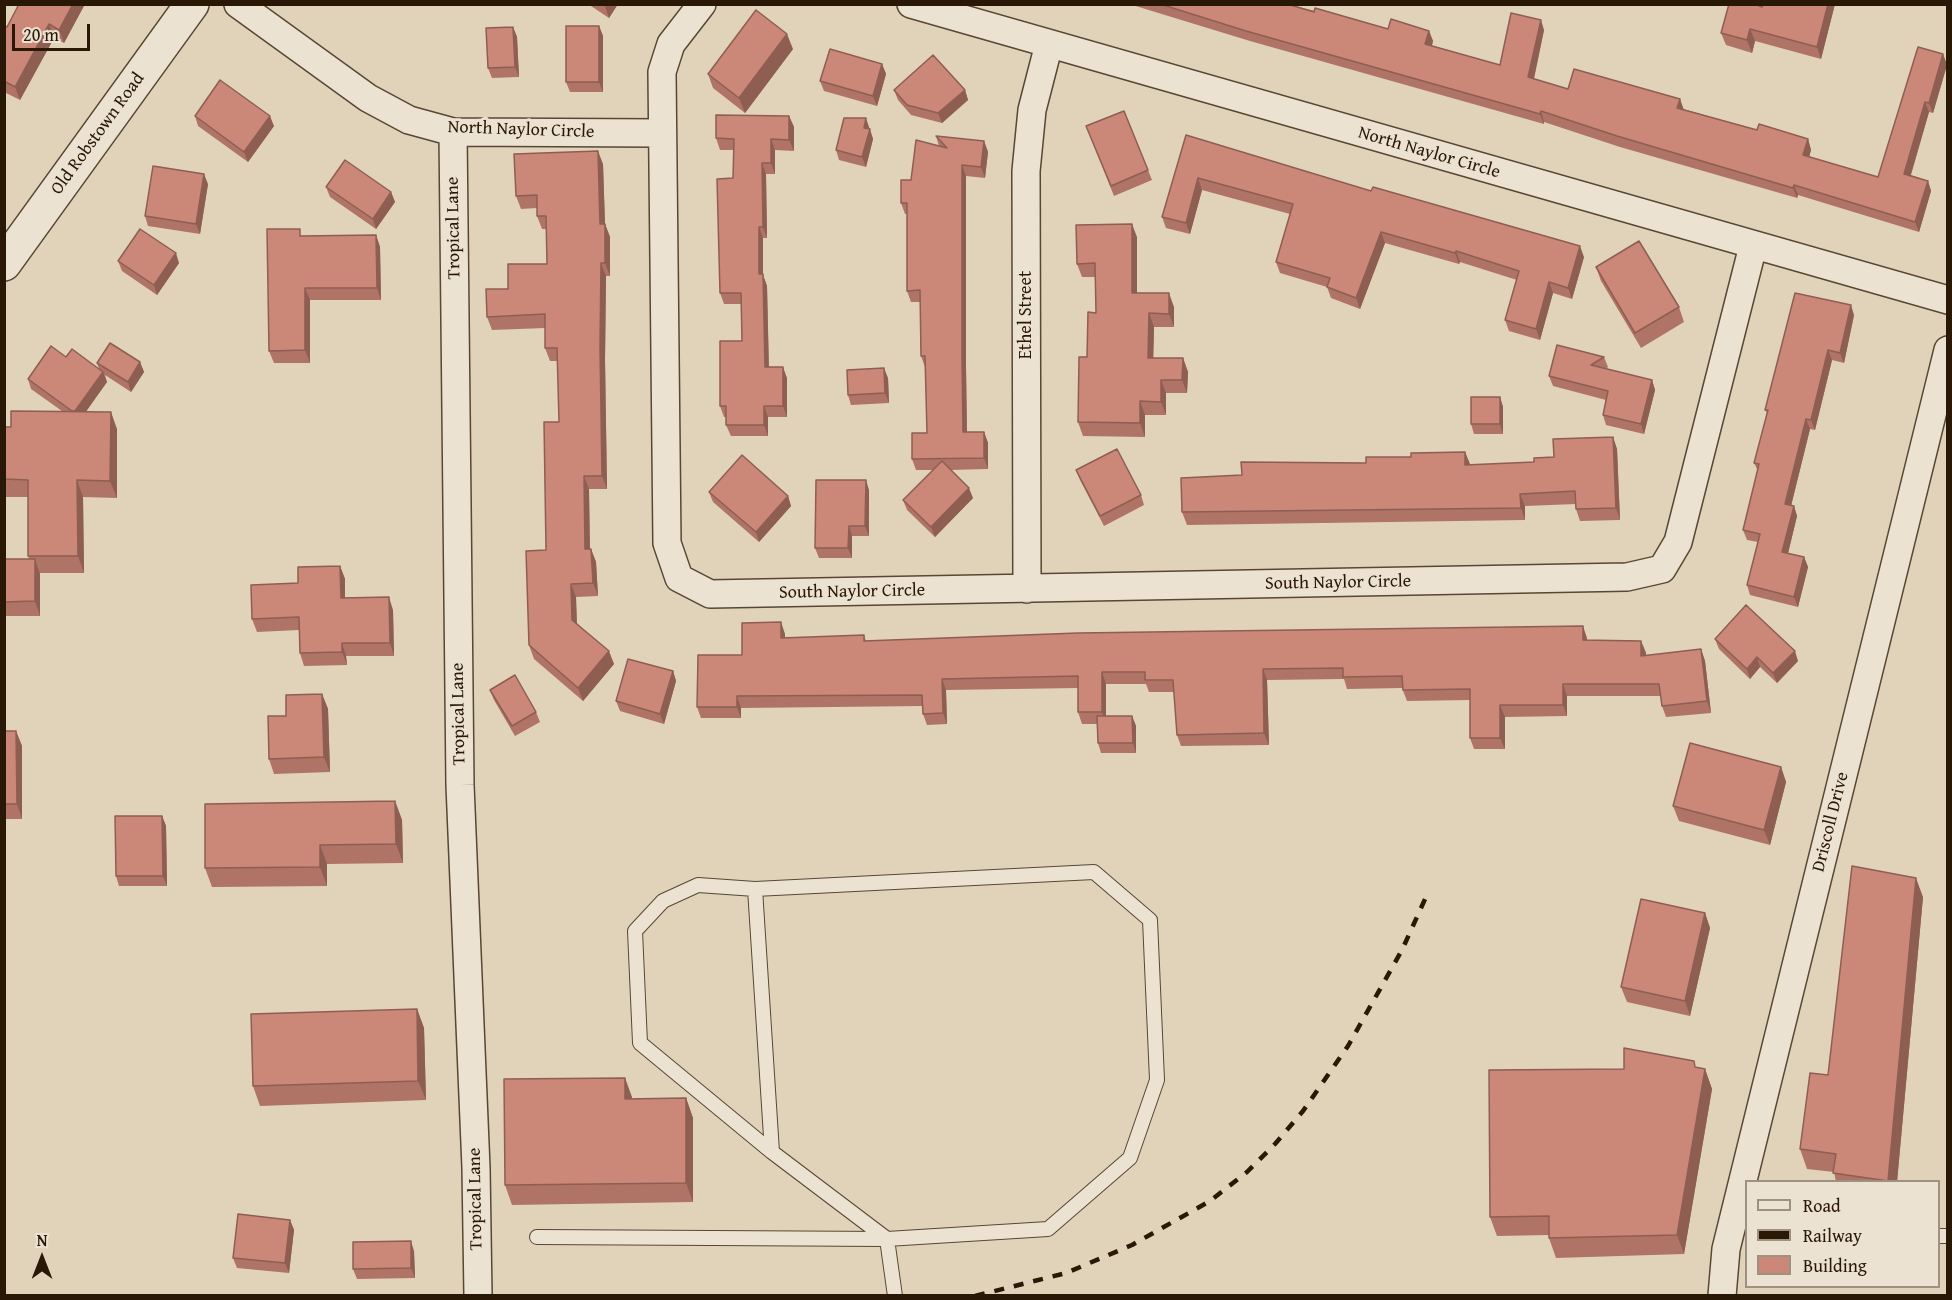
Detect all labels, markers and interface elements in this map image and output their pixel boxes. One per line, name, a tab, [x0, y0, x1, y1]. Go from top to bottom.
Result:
scale bar	[15, 12, 93, 50]
text: 20 m	[23, 21, 59, 48]
street label: Old Robstown Road	[47, 69, 149, 199]
street label: North Naylor Circle	[447, 117, 595, 143]
street label: North Naylor Circle	[1355, 122, 1503, 184]
street label: Tropical Lane	[442, 177, 466, 279]
street label: Ethel Street	[1015, 271, 1037, 359]
street label: South Naylor Circle	[1265, 571, 1411, 595]
street label: South Naylor Circle	[779, 580, 925, 604]
street label: Tropical Lane	[447, 663, 471, 765]
street label: Driscoll Drive	[1808, 770, 1854, 874]
street label: Tropical Lane	[464, 1148, 488, 1250]
legend	[1745, 1180, 1940, 1288]
text: Road	[1803, 1192, 1841, 1219]
text: Railway	[1803, 1222, 1862, 1249]
north arrow	[12, 1228, 72, 1288]
text: N	[37, 1228, 47, 1252]
text: Building	[1803, 1252, 1867, 1279]

